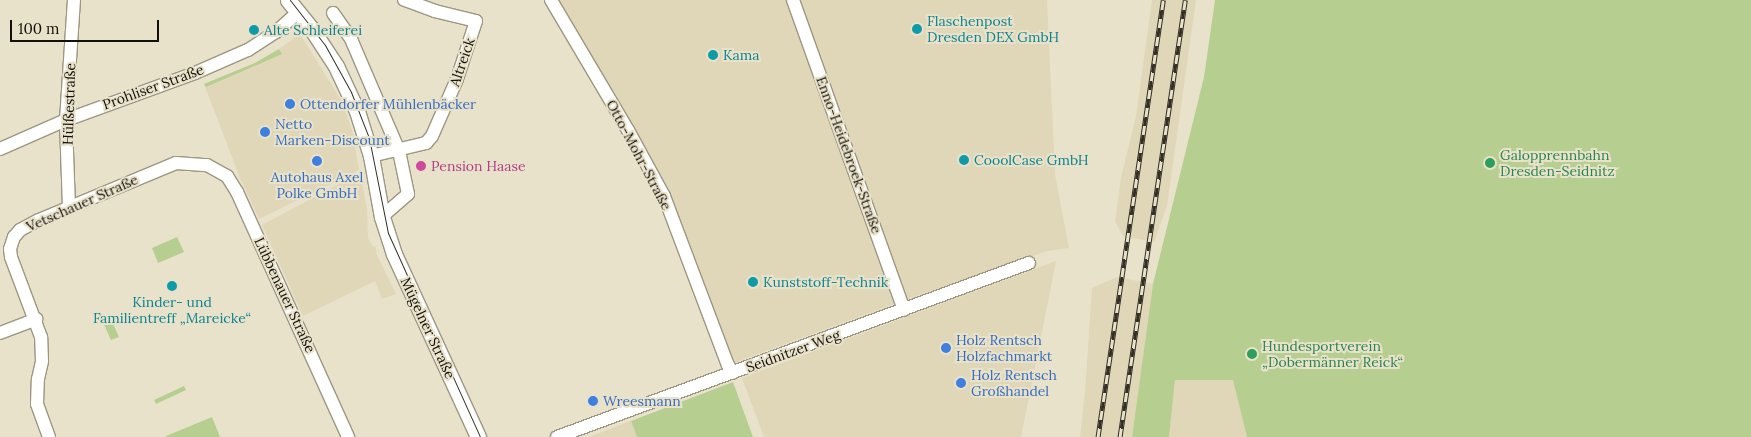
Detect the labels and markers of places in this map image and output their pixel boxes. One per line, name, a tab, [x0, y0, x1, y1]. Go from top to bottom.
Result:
place label: Flaschenpost Dresden DEX GmbH	[927, 13, 1059, 46]
place label: Alte Schleiferei	[264, 22, 362, 38]
marker: Flaschenpost Dresden DEX GmbH	[911, 23, 923, 35]
marker: Alte Schleiferei	[248, 24, 260, 36]
place label: Kama	[723, 47, 760, 63]
marker: Kama	[707, 49, 719, 61]
place label: Ottendorfer Mühlenbäcker	[300, 96, 476, 112]
marker: Ottendorfer Mühlenbäcker	[284, 98, 296, 110]
place label: Netto Marken-Discount	[275, 116, 390, 148]
marker: Netto Marken-Discount	[259, 126, 271, 138]
place label: Galopprennbahn Dresden-Seidnitz	[1500, 147, 1615, 180]
place label: CooolCase GmbH	[974, 152, 1089, 168]
marker: CooolCase GmbH	[958, 154, 970, 166]
marker: Autohaus Axel Polke GmbH	[311, 155, 323, 167]
marker: Galopprennbahn Dresden-Seidnitz	[1484, 157, 1496, 169]
place label: Pension Haase	[431, 158, 526, 174]
marker: Pension Haase	[415, 160, 427, 172]
place label: Autohaus Axel Polke GmbH	[271, 169, 363, 202]
place label: Kunststoff-Technik	[763, 274, 888, 290]
marker: Kunststoff-Technik	[747, 276, 759, 288]
marker: Kinder- und Familientreff „Mareicke“	[166, 280, 178, 292]
place label: Kinder- und Familientreff „Mareicke“	[93, 294, 251, 326]
place label: Holz Rentsch Holzfachmarkt	[956, 332, 1052, 364]
place label: Hundesportverein „Dobermänner Reick“	[1262, 338, 1403, 371]
marker: Holz Rentsch Holzfachmarkt	[940, 342, 952, 354]
marker: Hundesportverein „Dobermänner Reick“	[1246, 348, 1258, 360]
place label: Holz Rentsch Großhandel	[971, 367, 1057, 400]
marker: Holz Rentsch Großhandel	[955, 377, 967, 389]
place label: Wreesmann	[603, 393, 681, 409]
marker: Wreesmann	[587, 395, 599, 407]

